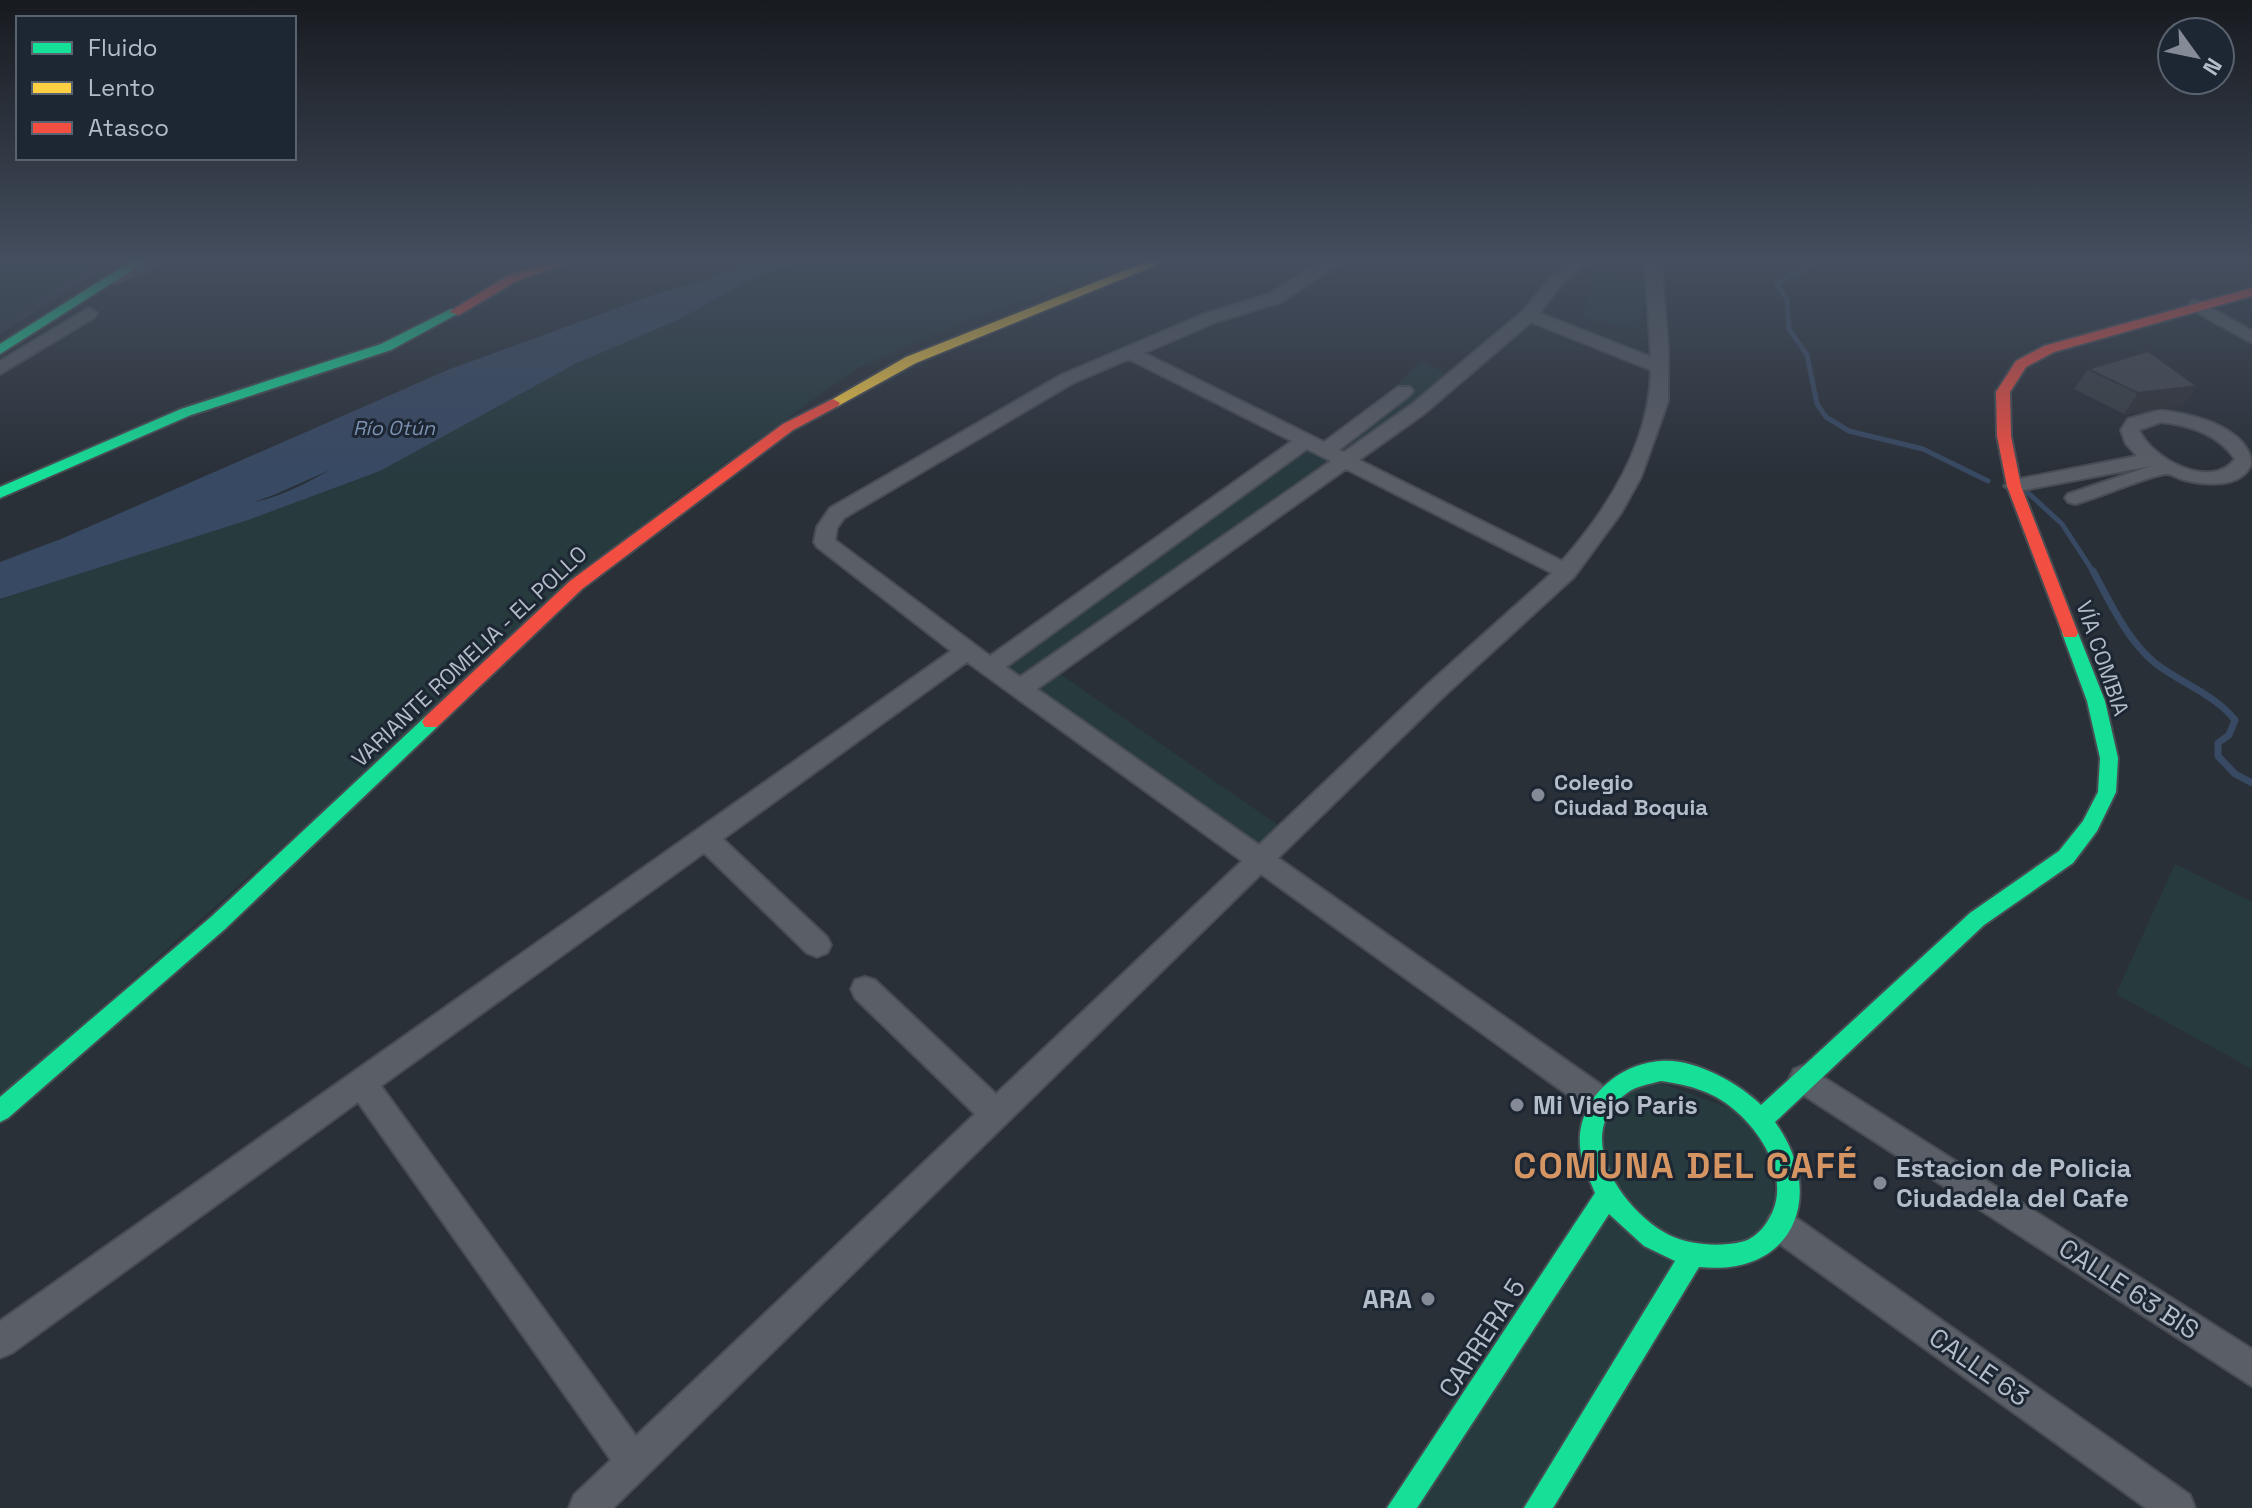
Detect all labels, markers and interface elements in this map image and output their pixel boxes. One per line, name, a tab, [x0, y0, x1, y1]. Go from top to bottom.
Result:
legend	[16, 16, 296, 160]
north arrow	[2156, 16, 2236, 96]
text: Fluido	[88, 32, 158, 63]
text: N	[2197, 53, 2229, 81]
text: Lento	[88, 72, 155, 103]
text: Atasco	[88, 112, 169, 143]
water label: Río Otún	[353, 415, 436, 441]
street label: VARIANTE ROMELIA - EL POLLO	[345, 539, 593, 773]
street label: VÍA COMBIA	[2070, 597, 2136, 719]
place label: Colegio Ciudad Boquia	[1554, 768, 1708, 821]
marker: Colegio Ciudad Boquia	[1529, 786, 1547, 804]
place label: Mi Viejo Paris	[1533, 1088, 1698, 1122]
marker: Mi Viejo Paris	[1508, 1096, 1526, 1114]
district label: COMUNA DEL CAFÉ	[1513, 1143, 1859, 1189]
place label: Estacion de Policia Ciudadela del Cafe	[1896, 1151, 2132, 1215]
marker: Estacion de Policia Ciudadela del Cafe	[1871, 1174, 1889, 1192]
street label: CALLE 63 BIS	[2052, 1231, 2206, 1347]
street label: CARRERA 5	[1431, 1272, 1533, 1404]
place label: ARA	[1363, 1282, 1413, 1316]
marker: ARA	[1419, 1290, 1437, 1308]
street label: CALLE 63	[1922, 1320, 2036, 1414]

